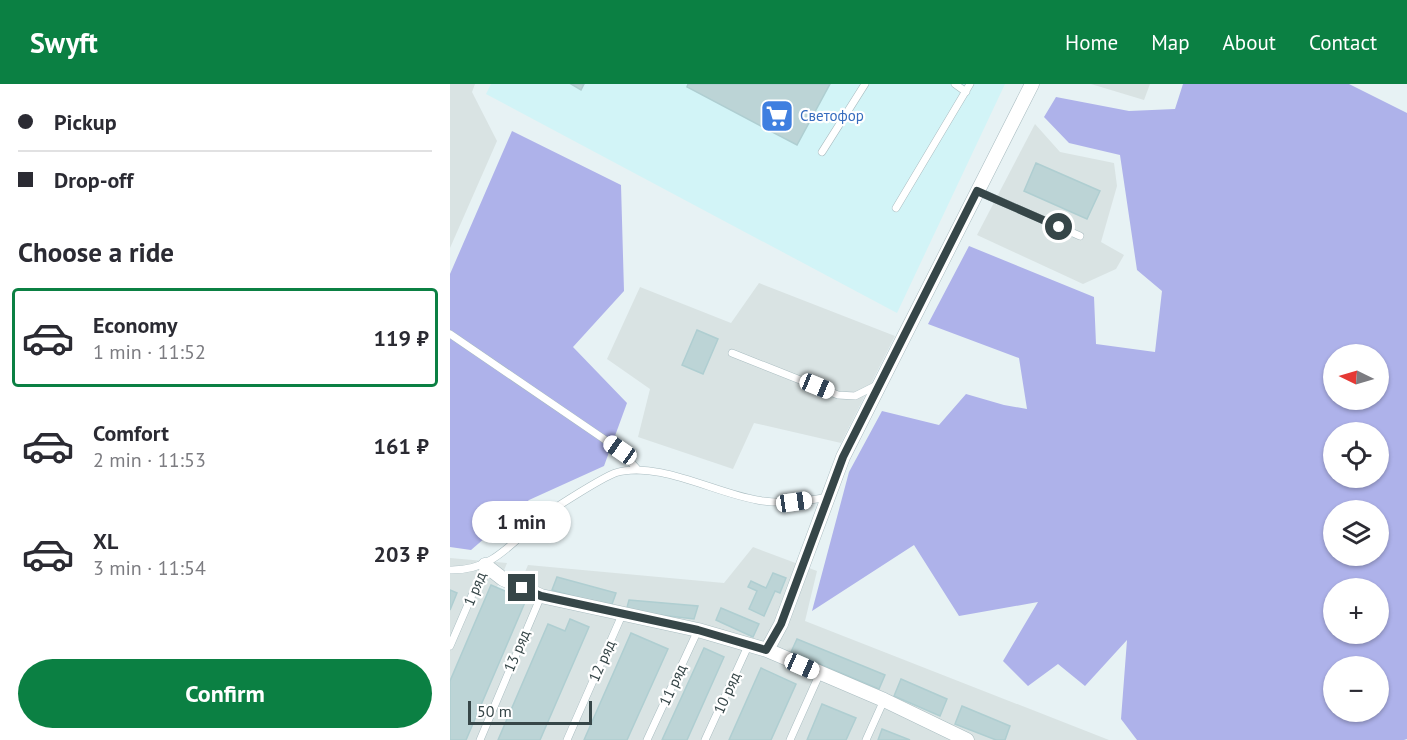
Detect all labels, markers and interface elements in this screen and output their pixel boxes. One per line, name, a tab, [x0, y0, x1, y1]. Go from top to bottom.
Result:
text: Swyft	[30, 24, 98, 61]
text: Home	[1065, 29, 1118, 56]
text: Map	[1151, 29, 1190, 56]
text: About	[1223, 29, 1276, 56]
text: Contact	[1309, 29, 1377, 56]
supermarket icon: Светофор	[759, 98, 795, 134]
place label: Светофор	[800, 106, 864, 125]
text: Pickup	[54, 108, 117, 136]
text: Drop-off	[54, 166, 133, 194]
route start	[1045, 213, 1072, 240]
text: Choose a ride	[18, 235, 174, 269]
icon: car	[21, 311, 75, 365]
text: Economy	[93, 311, 177, 339]
text: 119 ₽	[374, 324, 429, 352]
text: 1 min · 11:52	[93, 339, 206, 365]
north arrow	[1323, 344, 1389, 410]
map controls	[1323, 344, 1389, 722]
car	[797, 371, 837, 401]
icon: car	[21, 419, 75, 473]
text: Comfort	[93, 419, 169, 447]
button: locate	[1323, 422, 1389, 488]
text: 161 ₽	[374, 432, 429, 460]
car	[600, 432, 640, 468]
text: 2 min · 11:53	[93, 447, 206, 473]
car	[775, 491, 813, 513]
button: layers	[1323, 500, 1389, 566]
callout: 1 min	[472, 501, 572, 543]
text: 1 min	[497, 509, 546, 535]
icon: car	[21, 527, 75, 581]
text: XL	[93, 527, 118, 555]
text: 203 ₽	[374, 540, 429, 568]
text: 3 min · 11:54	[93, 555, 206, 581]
street label: 1 ряд	[459, 569, 490, 609]
route end	[508, 574, 535, 601]
button: +	[1323, 578, 1389, 644]
street label: 13 ряд	[499, 627, 534, 675]
street label: 12 ряд	[584, 637, 619, 685]
car	[782, 650, 822, 682]
button: −	[1323, 656, 1389, 722]
button: Confirm	[18, 659, 432, 728]
street label: 11 ряд	[655, 661, 690, 709]
street label: 10 ряд	[709, 669, 744, 717]
scale bar	[468, 698, 592, 726]
text: 50 m	[477, 701, 512, 721]

